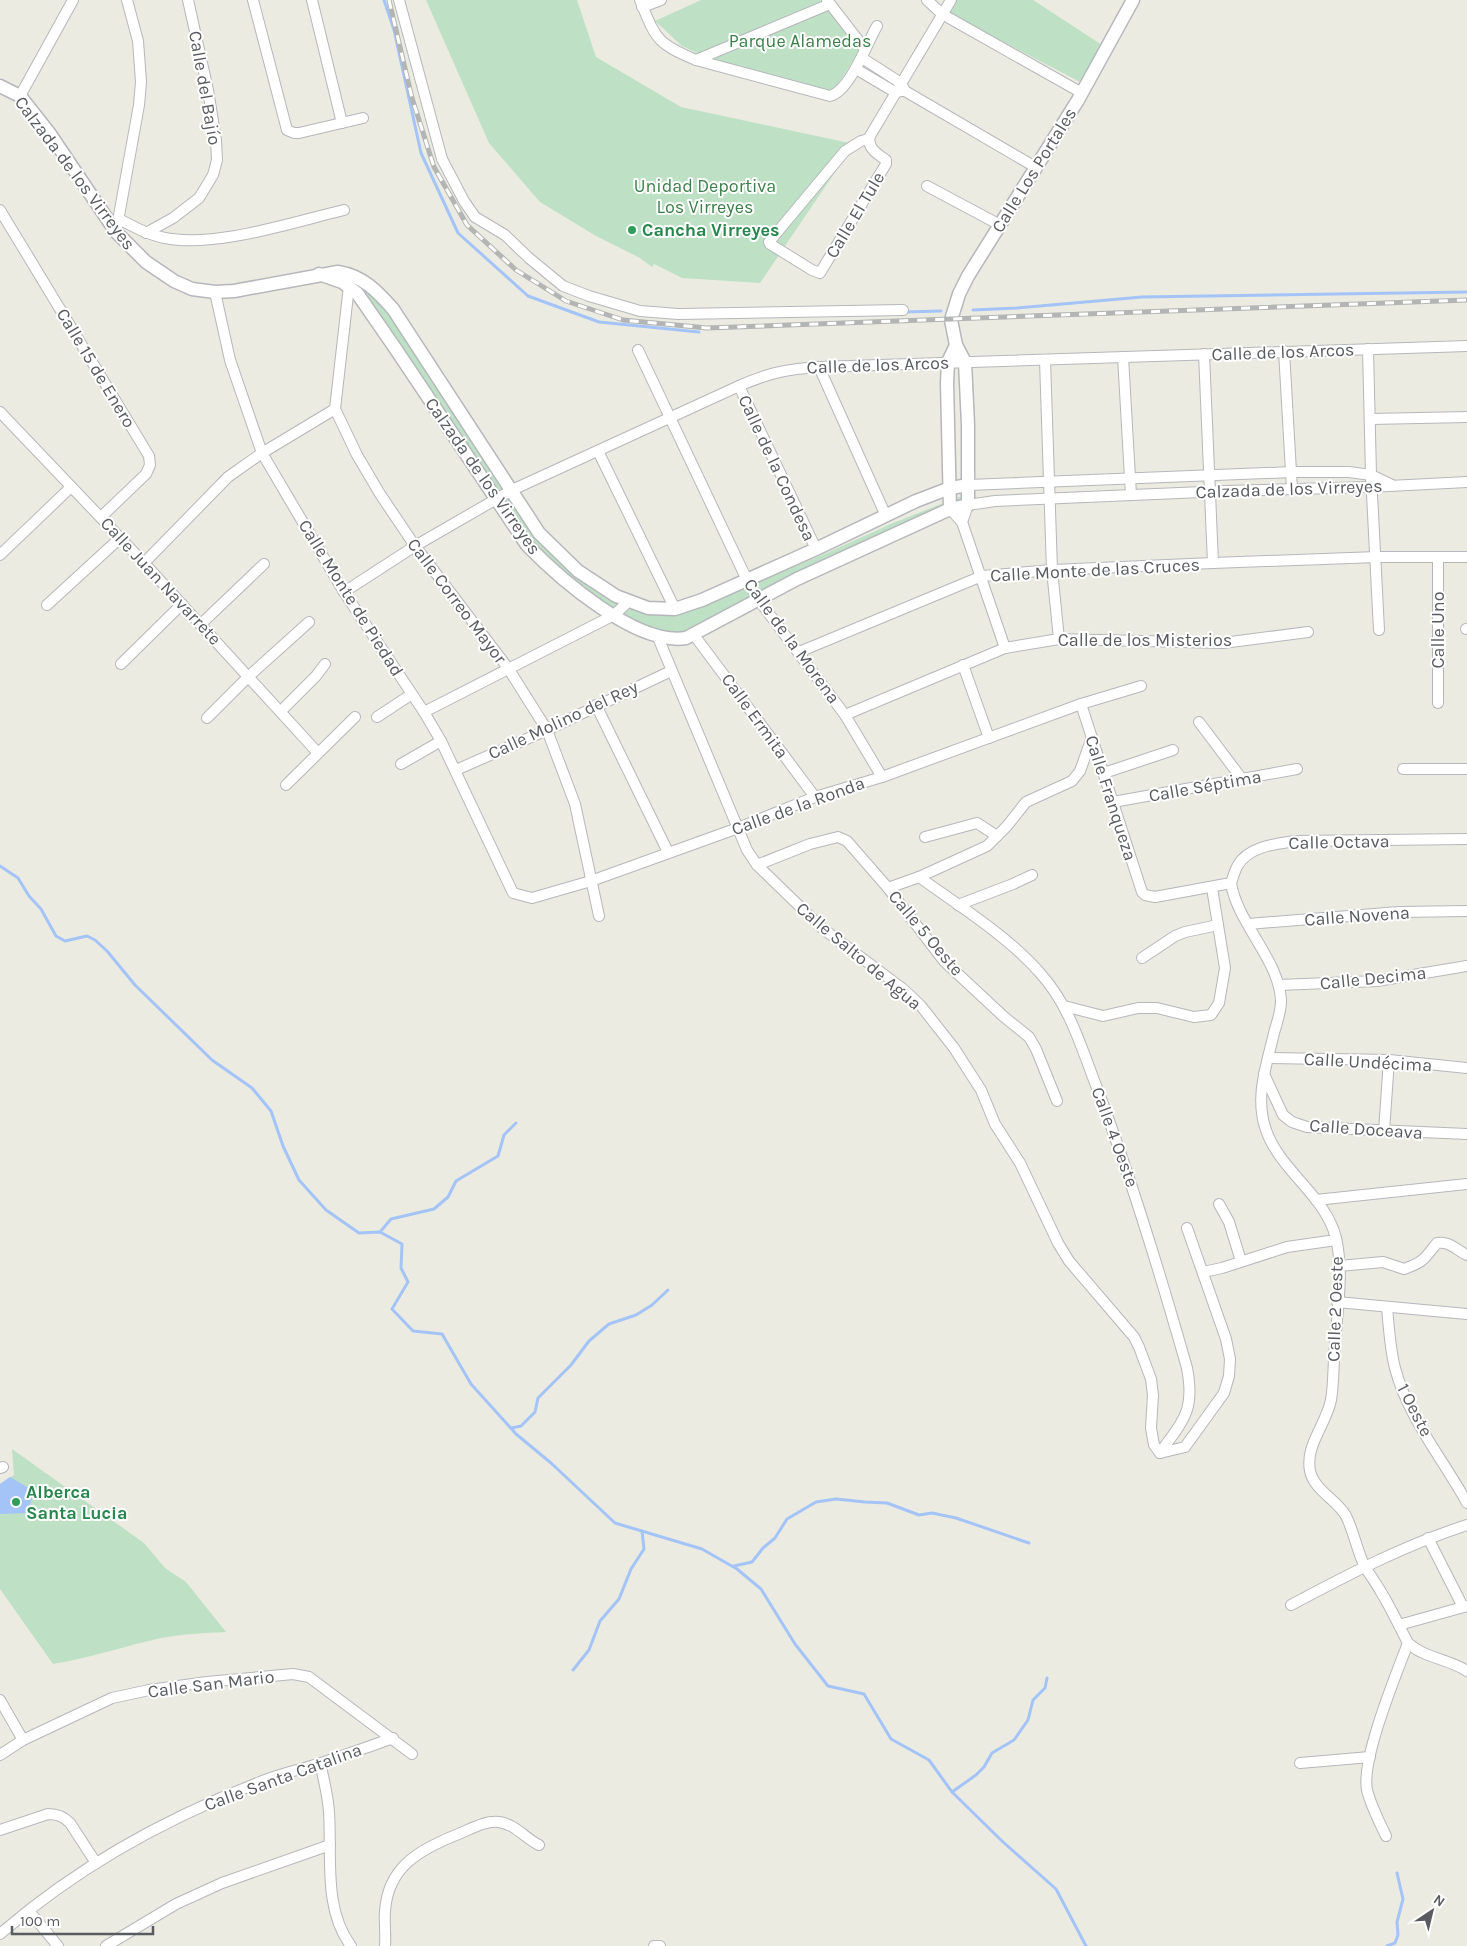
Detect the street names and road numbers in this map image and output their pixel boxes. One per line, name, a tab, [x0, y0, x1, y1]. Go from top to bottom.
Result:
street label: Calle del Bajío	[184, 29, 226, 147]
street label: Calzada de los Virreyes	[10, 92, 140, 254]
street label: Calle Los Portales	[987, 103, 1081, 237]
street label: Calle El Tule	[821, 168, 889, 262]
street label: Calle 15 de Enero	[52, 304, 140, 432]
street label: Calle de los Arcos	[1211, 339, 1355, 365]
street label: Calle de los Arcos	[806, 352, 950, 378]
street label: Calle de la Condesa	[733, 391, 821, 545]
street label: Calzada de los Virreyes	[420, 393, 546, 559]
street label: Calzada de los Virreyes	[1195, 475, 1383, 503]
street label: Calle Juan Navarrete	[96, 512, 226, 650]
street label: Calle Monte de Piedad	[294, 516, 408, 680]
street label: Calle Correo Mayor	[403, 534, 512, 669]
street label: Calle Monte de las Cruces	[990, 554, 1200, 586]
street label: Calle de la Morena	[739, 574, 845, 708]
street label: Calle Uno	[1427, 592, 1449, 669]
street label: Calle de los Misterios	[1058, 629, 1232, 651]
street label: Calle Ermita	[717, 669, 793, 763]
street label: Calle Molino del Rey	[485, 675, 642, 764]
street label: Calle Franqueza	[1080, 733, 1142, 863]
street label: Calle Séptima	[1147, 765, 1263, 807]
street label: Calle de la Ronda	[728, 772, 868, 840]
street label: Calle Octava	[1288, 830, 1390, 854]
street label: Calle 5 Oeste	[884, 886, 968, 980]
street label: Calle Salto de Agua	[792, 897, 926, 1015]
street label: Calle Novena	[1303, 901, 1411, 931]
street label: Calle Decima	[1319, 961, 1427, 995]
street label: Calle Undécima	[1303, 1048, 1433, 1076]
street label: Calle 4 Oeste	[1087, 1084, 1143, 1190]
street label: Calle Doceava	[1309, 1114, 1423, 1144]
street label: Calle 2 Oeste	[1322, 1256, 1348, 1362]
street label: 1 Oeste	[1392, 1380, 1438, 1440]
street label: Calle San Mario	[146, 1665, 276, 1703]
street label: Calle Santa Catalina	[201, 1738, 365, 1816]

